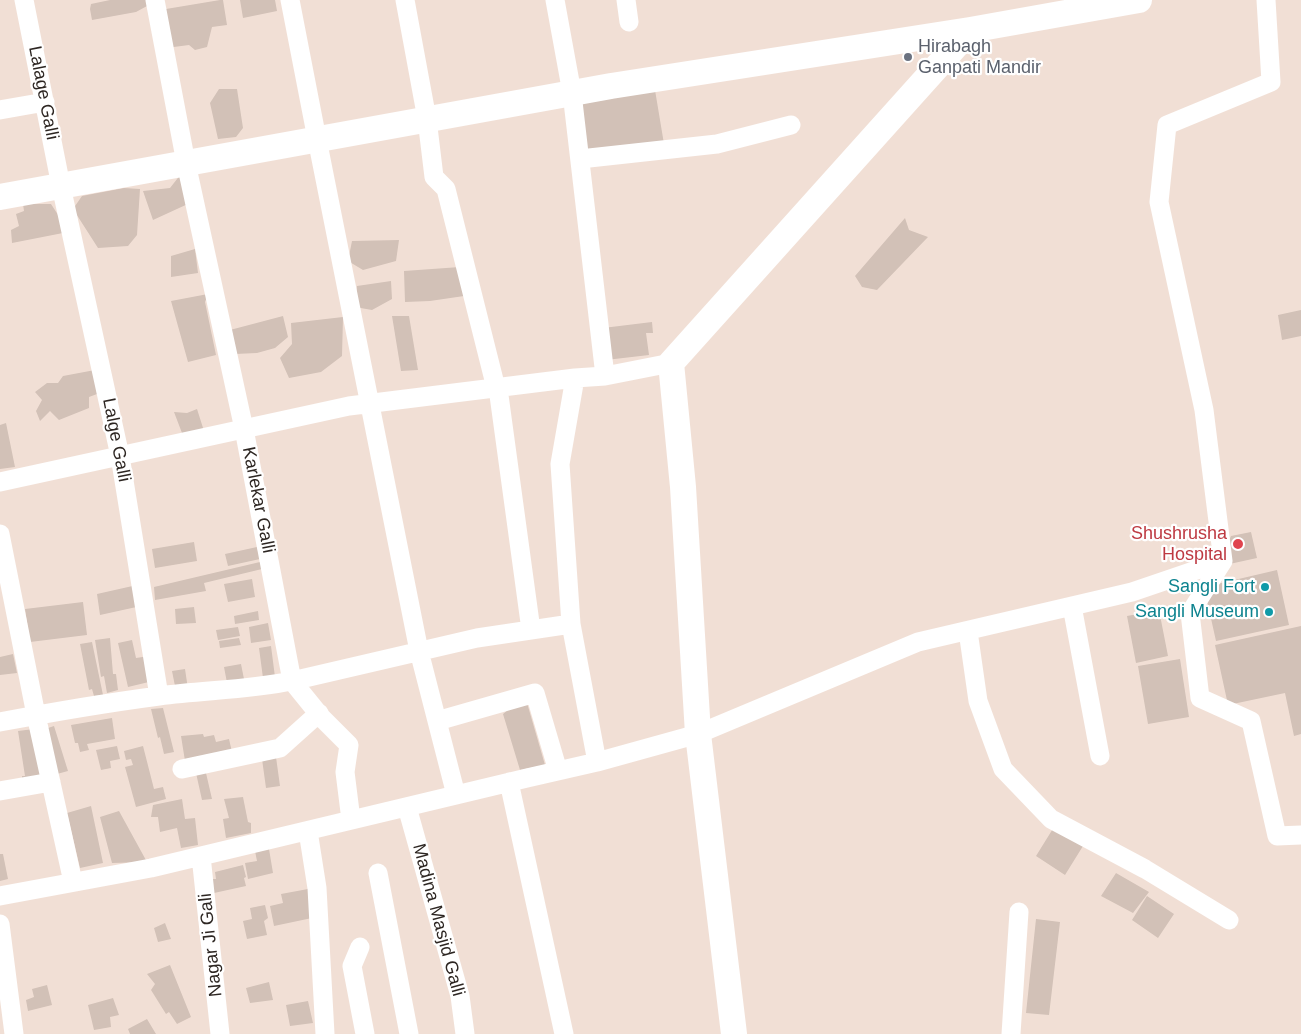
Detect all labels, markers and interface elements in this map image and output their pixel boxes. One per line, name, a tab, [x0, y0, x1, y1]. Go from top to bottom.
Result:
place label: Hirabagh Ganpati Mandir	[918, 36, 1041, 78]
street label: Lalage Galli	[23, 44, 63, 142]
marker: Hirabagh Ganpati Mandir	[902, 51, 914, 63]
street label: Lalge Galli	[97, 396, 135, 484]
street label: Karlekar Galli	[237, 445, 279, 555]
place label: Shushrusha Hospital	[1131, 523, 1227, 566]
marker: Shushrusha Hospital	[1231, 537, 1245, 551]
place label: Sangli Fort	[1168, 576, 1255, 598]
marker: Sangli Fort	[1259, 581, 1271, 593]
place label: Sangli Museum	[1135, 601, 1259, 623]
marker: Sangli Museum	[1263, 606, 1275, 618]
street label: Madina Masjid Galli	[407, 841, 469, 999]
street label: Nagar Ji Gali	[195, 892, 227, 998]

